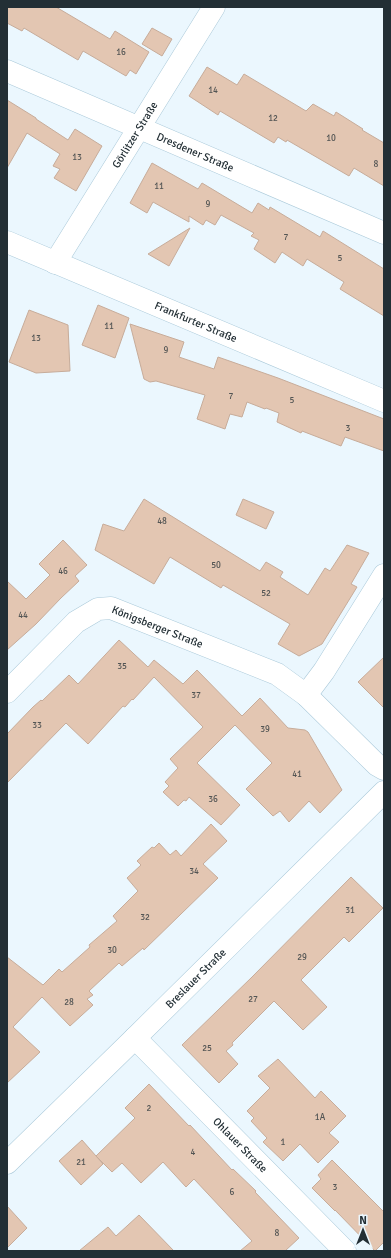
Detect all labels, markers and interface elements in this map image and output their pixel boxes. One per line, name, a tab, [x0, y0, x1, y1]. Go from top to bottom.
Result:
house number: 16	[116, 47, 126, 58]
house number: 14	[208, 85, 218, 96]
street label: Görlitzer Straße	[110, 99, 161, 171]
house number: 12	[268, 113, 278, 124]
street label: Dresdener Straße	[155, 130, 236, 175]
house number: 10	[326, 133, 336, 144]
house number: 13	[72, 152, 82, 163]
house number: 8	[374, 159, 379, 170]
house number: 11	[154, 181, 164, 192]
house number: 9	[206, 199, 211, 210]
house number: 7	[284, 232, 289, 243]
house number: 5	[338, 253, 343, 264]
street label: Frankfurter Straße	[152, 299, 239, 345]
house number: 11	[104, 321, 114, 332]
house number: 13	[31, 333, 41, 344]
house number: 9	[164, 345, 169, 356]
house number: 7	[229, 391, 234, 402]
house number: 5	[290, 395, 295, 406]
house number: 3	[346, 423, 351, 434]
house number: 48	[157, 516, 167, 527]
house number: 50	[211, 560, 221, 571]
house number: 46	[58, 566, 68, 577]
house number: 52	[261, 588, 271, 599]
street label: Königsberger Straße	[110, 603, 205, 651]
house number: 44	[18, 610, 28, 621]
house number: 35	[117, 661, 127, 672]
house number: 37	[191, 690, 201, 701]
house number: 33	[32, 720, 42, 731]
house number: 39	[260, 724, 270, 735]
house number: 41	[292, 769, 302, 780]
house number: 36	[208, 794, 218, 805]
house number: 34	[189, 866, 199, 877]
house number: 31	[345, 905, 355, 916]
house number: 32	[140, 912, 150, 923]
house number: 30	[107, 945, 117, 956]
street label: Breslauer Straße	[163, 946, 229, 1011]
house number: 29	[297, 952, 307, 963]
house number: 27	[248, 994, 258, 1005]
house number: 28	[64, 997, 74, 1008]
house number: 25	[202, 1043, 212, 1054]
house number: 2	[147, 1103, 152, 1114]
house number: 1A	[315, 1112, 326, 1123]
street label: Ohlauer Straße	[210, 1115, 270, 1175]
house number: 1	[281, 1137, 286, 1148]
house number: 4	[191, 1147, 196, 1158]
house number: 21	[76, 1157, 86, 1168]
house number: 3	[333, 1182, 338, 1193]
house number: 6	[230, 1187, 235, 1198]
north arrow	[343, 1210, 383, 1250]
text: N	[359, 1214, 367, 1227]
house number: 8	[275, 1228, 280, 1239]

